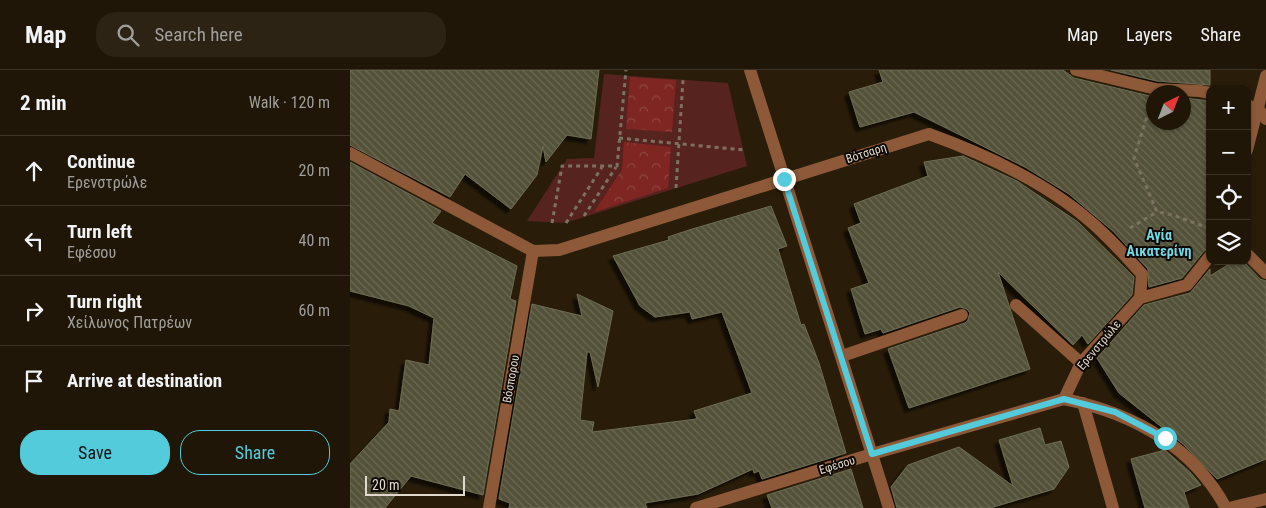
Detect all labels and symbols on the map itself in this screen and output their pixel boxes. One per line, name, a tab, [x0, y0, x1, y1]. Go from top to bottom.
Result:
north arrow	[1146, 85, 1191, 130]
street label: Βότσαρη	[844, 140, 888, 166]
route end	[773, 168, 796, 191]
district label: Αγία Αικατερίνη	[1127, 227, 1191, 259]
street label: Ερενστρώλε	[1074, 317, 1124, 373]
street label: Βόσπορου	[500, 354, 522, 404]
route start	[1154, 427, 1177, 450]
street label: Εφέσου	[817, 453, 857, 477]
scale bar	[365, 473, 465, 496]

